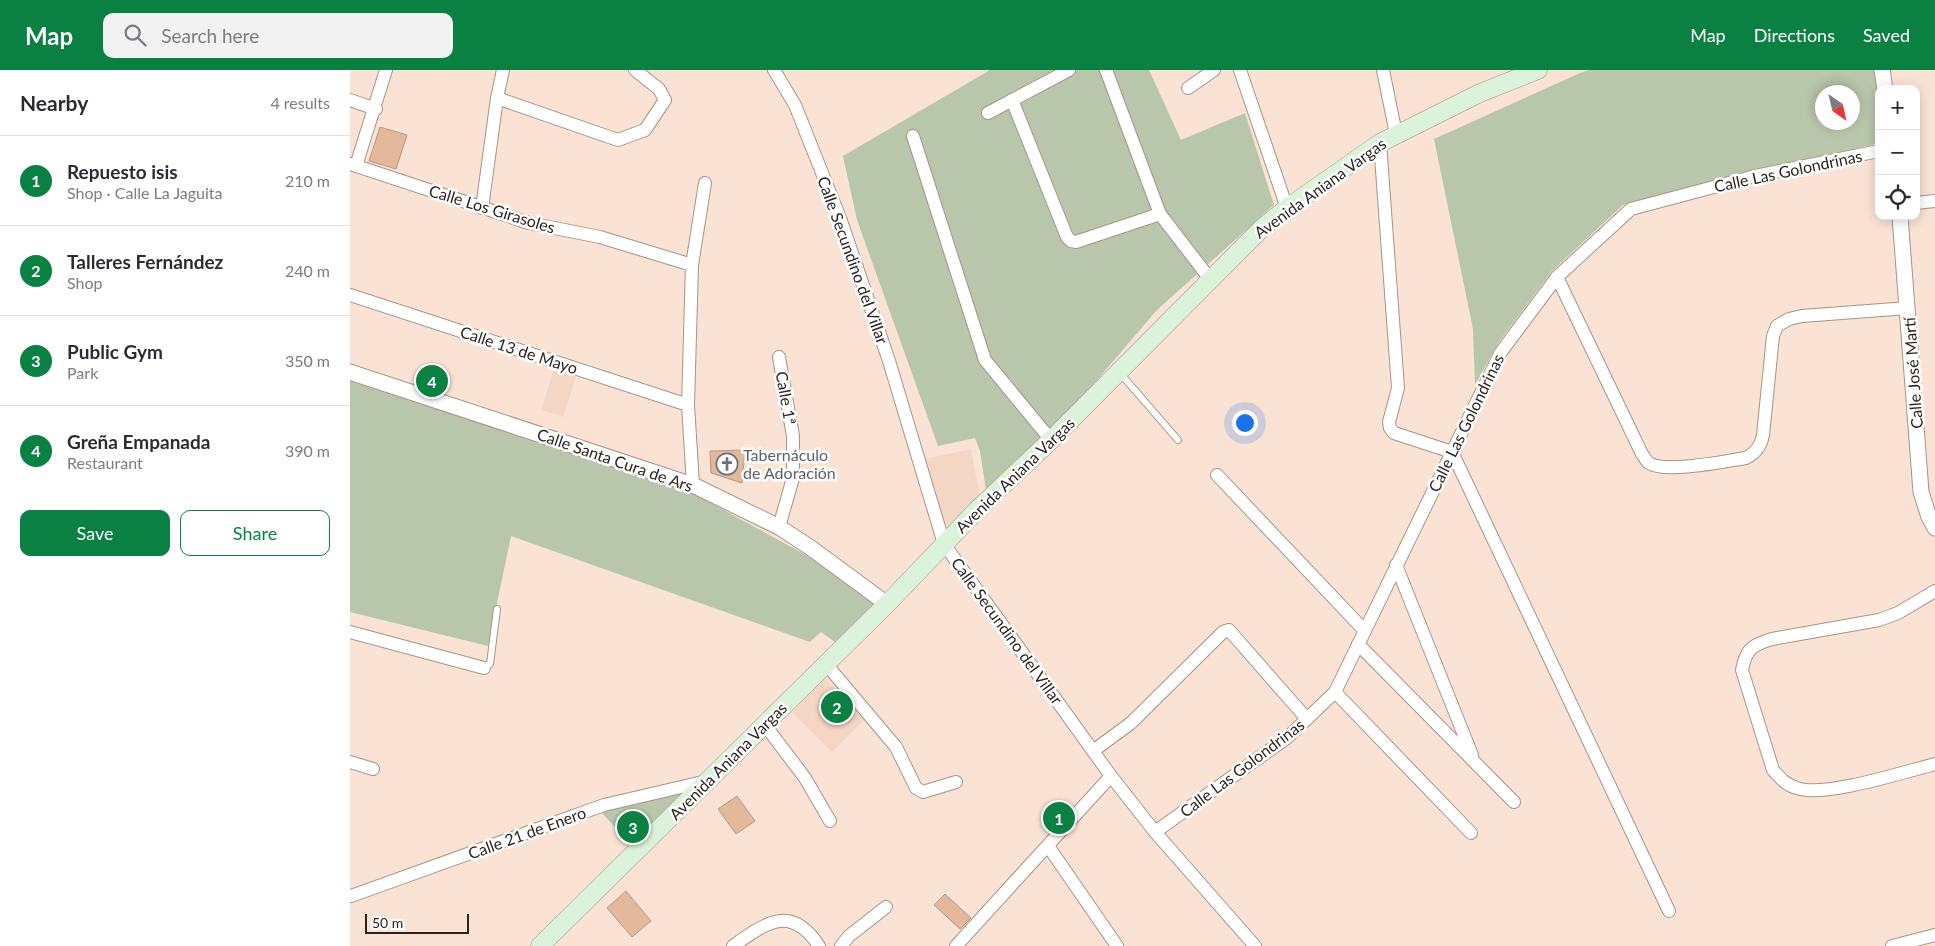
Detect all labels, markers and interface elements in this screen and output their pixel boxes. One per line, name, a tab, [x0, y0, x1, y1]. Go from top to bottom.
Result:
search box	[103, 13, 453, 58]
text: Map	[25, 21, 73, 50]
icon: search	[121, 21, 149, 49]
text: Search here	[161, 24, 259, 47]
text: Map	[1690, 24, 1726, 46]
text: Directions	[1754, 24, 1835, 46]
text: Saved	[1863, 24, 1910, 46]
north arrow	[1815, 85, 1860, 130]
map controls	[1875, 85, 1920, 220]
button: +	[1875, 85, 1920, 130]
text: Nearby	[20, 90, 88, 115]
text: 4 results	[270, 93, 330, 112]
button: −	[1875, 130, 1920, 175]
street label: Avenida Aniana Vargas	[1250, 133, 1389, 242]
street label: Calle Las Golondrinas	[1712, 146, 1864, 195]
text: Repuesto isis	[67, 160, 178, 183]
text: 1	[31, 171, 41, 190]
text: 210 m	[285, 171, 330, 190]
street label: Calle Secundino del Villar	[814, 173, 893, 346]
button: locate	[1875, 175, 1920, 220]
street label: Calle Los Girasoles	[427, 180, 557, 237]
text: Shop · Calle La Jaguita	[67, 183, 223, 202]
text: Talleres Fernández	[67, 250, 223, 273]
text: 2	[31, 261, 41, 280]
text: 240 m	[285, 261, 330, 280]
text: Shop	[67, 273, 103, 292]
street label: Calle José Martí	[1899, 316, 1926, 429]
street label: Calle 13 de Mayo	[458, 322, 580, 377]
text: Public Gym	[67, 340, 163, 363]
text: 3	[31, 351, 41, 370]
text: 350 m	[285, 351, 330, 370]
street label: Calle Las Golondrinas	[1424, 351, 1507, 495]
pin: 4	[416, 362, 448, 400]
text: Park	[67, 363, 98, 382]
street label: Calle 1ª	[772, 370, 801, 426]
your location	[1232, 410, 1258, 436]
street label: Avenida Aniana Vargas	[951, 413, 1078, 536]
street label: Calle Santa Cura de Ars	[535, 424, 696, 495]
text: Greña Empanada	[67, 430, 210, 453]
text: 4	[31, 441, 41, 460]
text: 390 m	[285, 441, 330, 460]
place label: Tabernáculo de Adoración	[743, 445, 836, 482]
church icon: Tabernáculo de Adoración	[715, 452, 739, 476]
text: Restaurant	[67, 453, 143, 472]
button: Save	[20, 510, 170, 556]
button: Share	[180, 510, 330, 556]
street label: Calle Secundino del Villar	[948, 554, 1067, 708]
pin: 2	[821, 688, 853, 726]
street label: Avenida Aniana Vargas	[665, 698, 790, 823]
street label: Calle Las Golondrinas	[1176, 715, 1308, 821]
pin: 1	[1043, 799, 1075, 837]
street label: Calle 21 de Enero	[465, 802, 588, 863]
pin: 3	[617, 808, 649, 846]
scale bar	[365, 911, 469, 934]
text: 50 m	[372, 914, 403, 931]

